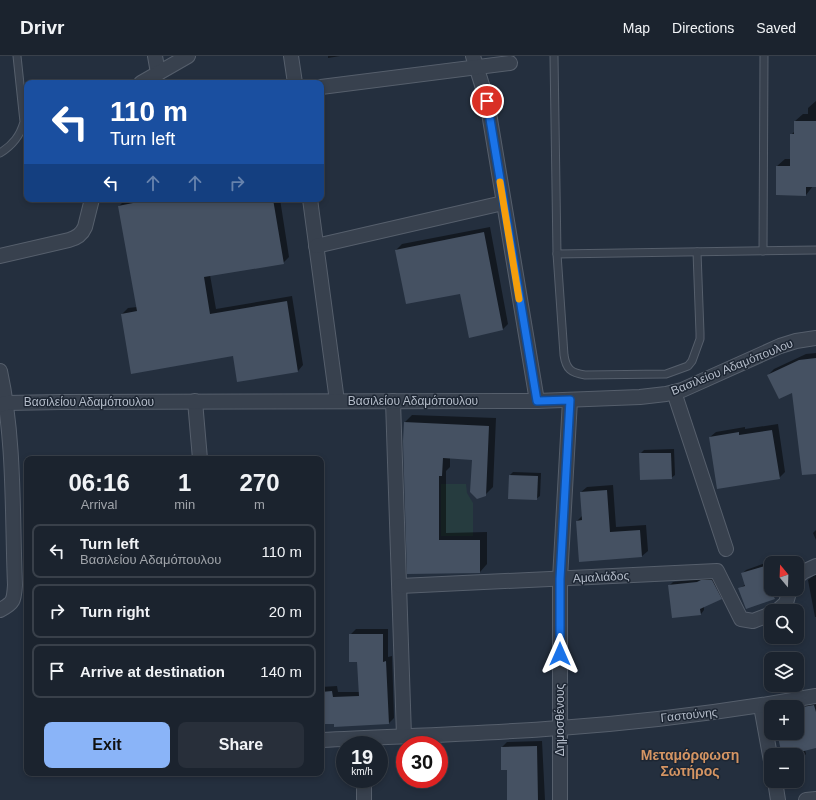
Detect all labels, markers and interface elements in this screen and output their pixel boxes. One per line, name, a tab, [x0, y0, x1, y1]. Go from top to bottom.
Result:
text: Drivr	[20, 17, 64, 38]
text: Map	[623, 20, 650, 36]
text: Directions	[672, 20, 734, 36]
text: Saved	[756, 20, 796, 36]
pin	[470, 84, 504, 118]
icon: arrive	[476, 90, 498, 112]
icon: left	[44, 96, 96, 148]
text: 110 m	[110, 96, 188, 127]
text: Turn left	[110, 129, 175, 149]
icon: left	[100, 172, 122, 194]
icon: ahead	[142, 172, 164, 194]
icon: ahead	[184, 172, 206, 194]
icon: right	[226, 172, 248, 194]
street label: Βασιλείου Αδαμόπουλου	[669, 336, 795, 398]
street label: Βασιλείου Αδαμόπουλου	[348, 394, 478, 408]
street label: Βασιλείου Αδαμόπουλου	[24, 395, 154, 409]
text: 06:16	[68, 469, 130, 496]
text: 1	[178, 469, 191, 496]
text: 270	[240, 469, 280, 496]
text: Arrival	[81, 497, 118, 512]
text: min	[174, 497, 195, 512]
text: m	[254, 497, 265, 512]
text: Turn left	[80, 535, 139, 552]
icon: left	[46, 540, 68, 562]
text: 110 m	[261, 543, 302, 560]
text: Βασιλείου Αδαμόπουλου	[80, 552, 221, 567]
north arrow	[764, 556, 804, 596]
map controls	[764, 556, 804, 788]
street label: Αμαλιάδος	[572, 569, 630, 585]
icon: right	[46, 600, 68, 622]
text: Turn right	[80, 603, 150, 620]
text: 20 m	[269, 603, 302, 620]
button: search	[764, 604, 804, 644]
position arrow	[539, 633, 581, 675]
button: layers	[764, 652, 804, 692]
icon: arrive	[46, 660, 68, 682]
text: Arrive at destination	[80, 663, 225, 680]
text: 140 m	[260, 663, 302, 680]
street label: Δημοσθένους	[553, 683, 567, 756]
button: +	[764, 700, 804, 740]
street label: Γαστούνης	[660, 705, 718, 725]
button: Exit	[44, 722, 170, 768]
button: Share	[178, 722, 304, 768]
speed limit sign: 30	[396, 736, 448, 788]
text: 19	[351, 746, 373, 768]
district label: Μεταμόρφωση Σωτήρος	[641, 747, 739, 779]
button: −	[764, 748, 804, 788]
text: km/h	[351, 766, 373, 777]

